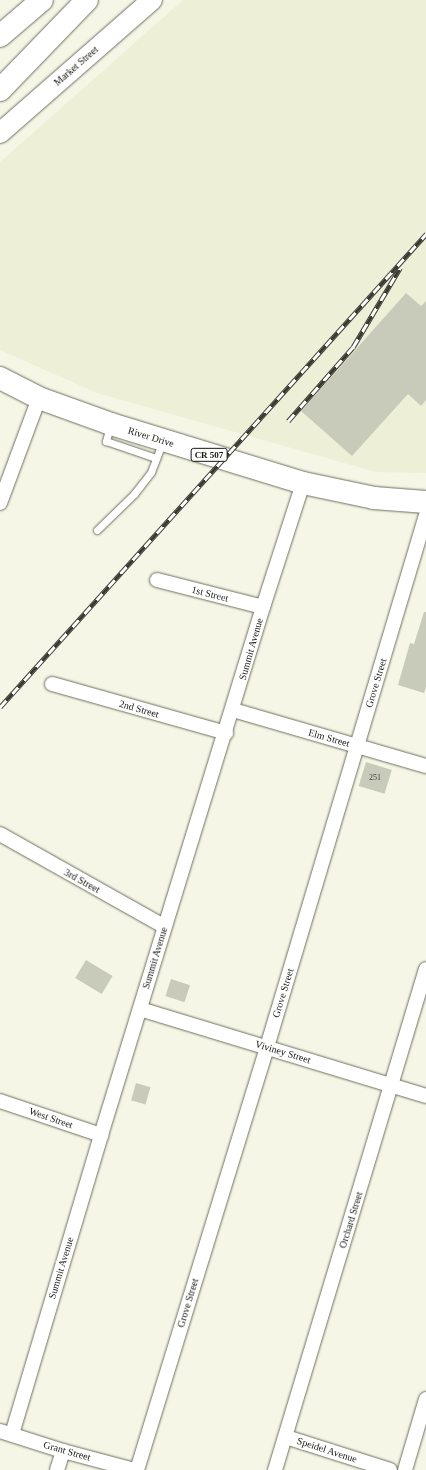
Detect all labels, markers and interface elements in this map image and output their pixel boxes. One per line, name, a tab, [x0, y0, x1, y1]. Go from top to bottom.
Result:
street label: Market Street	[51, 44, 101, 88]
street label: River Drive	[127, 424, 175, 450]
road number: CR 507	[190, 448, 228, 462]
street label: 1st Street	[190, 584, 230, 604]
street label: Summit Avenue	[236, 616, 266, 682]
street label: Grove Street	[363, 657, 389, 709]
street label: 2nd Street	[118, 698, 160, 720]
street label: Elm Street	[307, 726, 351, 750]
house number: 251	[369, 773, 381, 783]
street label: 3rd Street	[62, 866, 102, 896]
street label: Summit Avenue	[140, 925, 170, 991]
street label: Grove Street	[270, 967, 296, 1019]
street label: Viviney Street	[254, 1038, 312, 1066]
street label: West Street	[28, 1105, 74, 1131]
street label: Orchard Street	[337, 1190, 365, 1250]
street label: Summit Avenue	[46, 1235, 76, 1301]
street label: Grove Street	[175, 1277, 201, 1329]
street label: Speidel Avenue	[295, 1435, 359, 1465]
street label: Grant Street	[42, 1439, 92, 1463]

